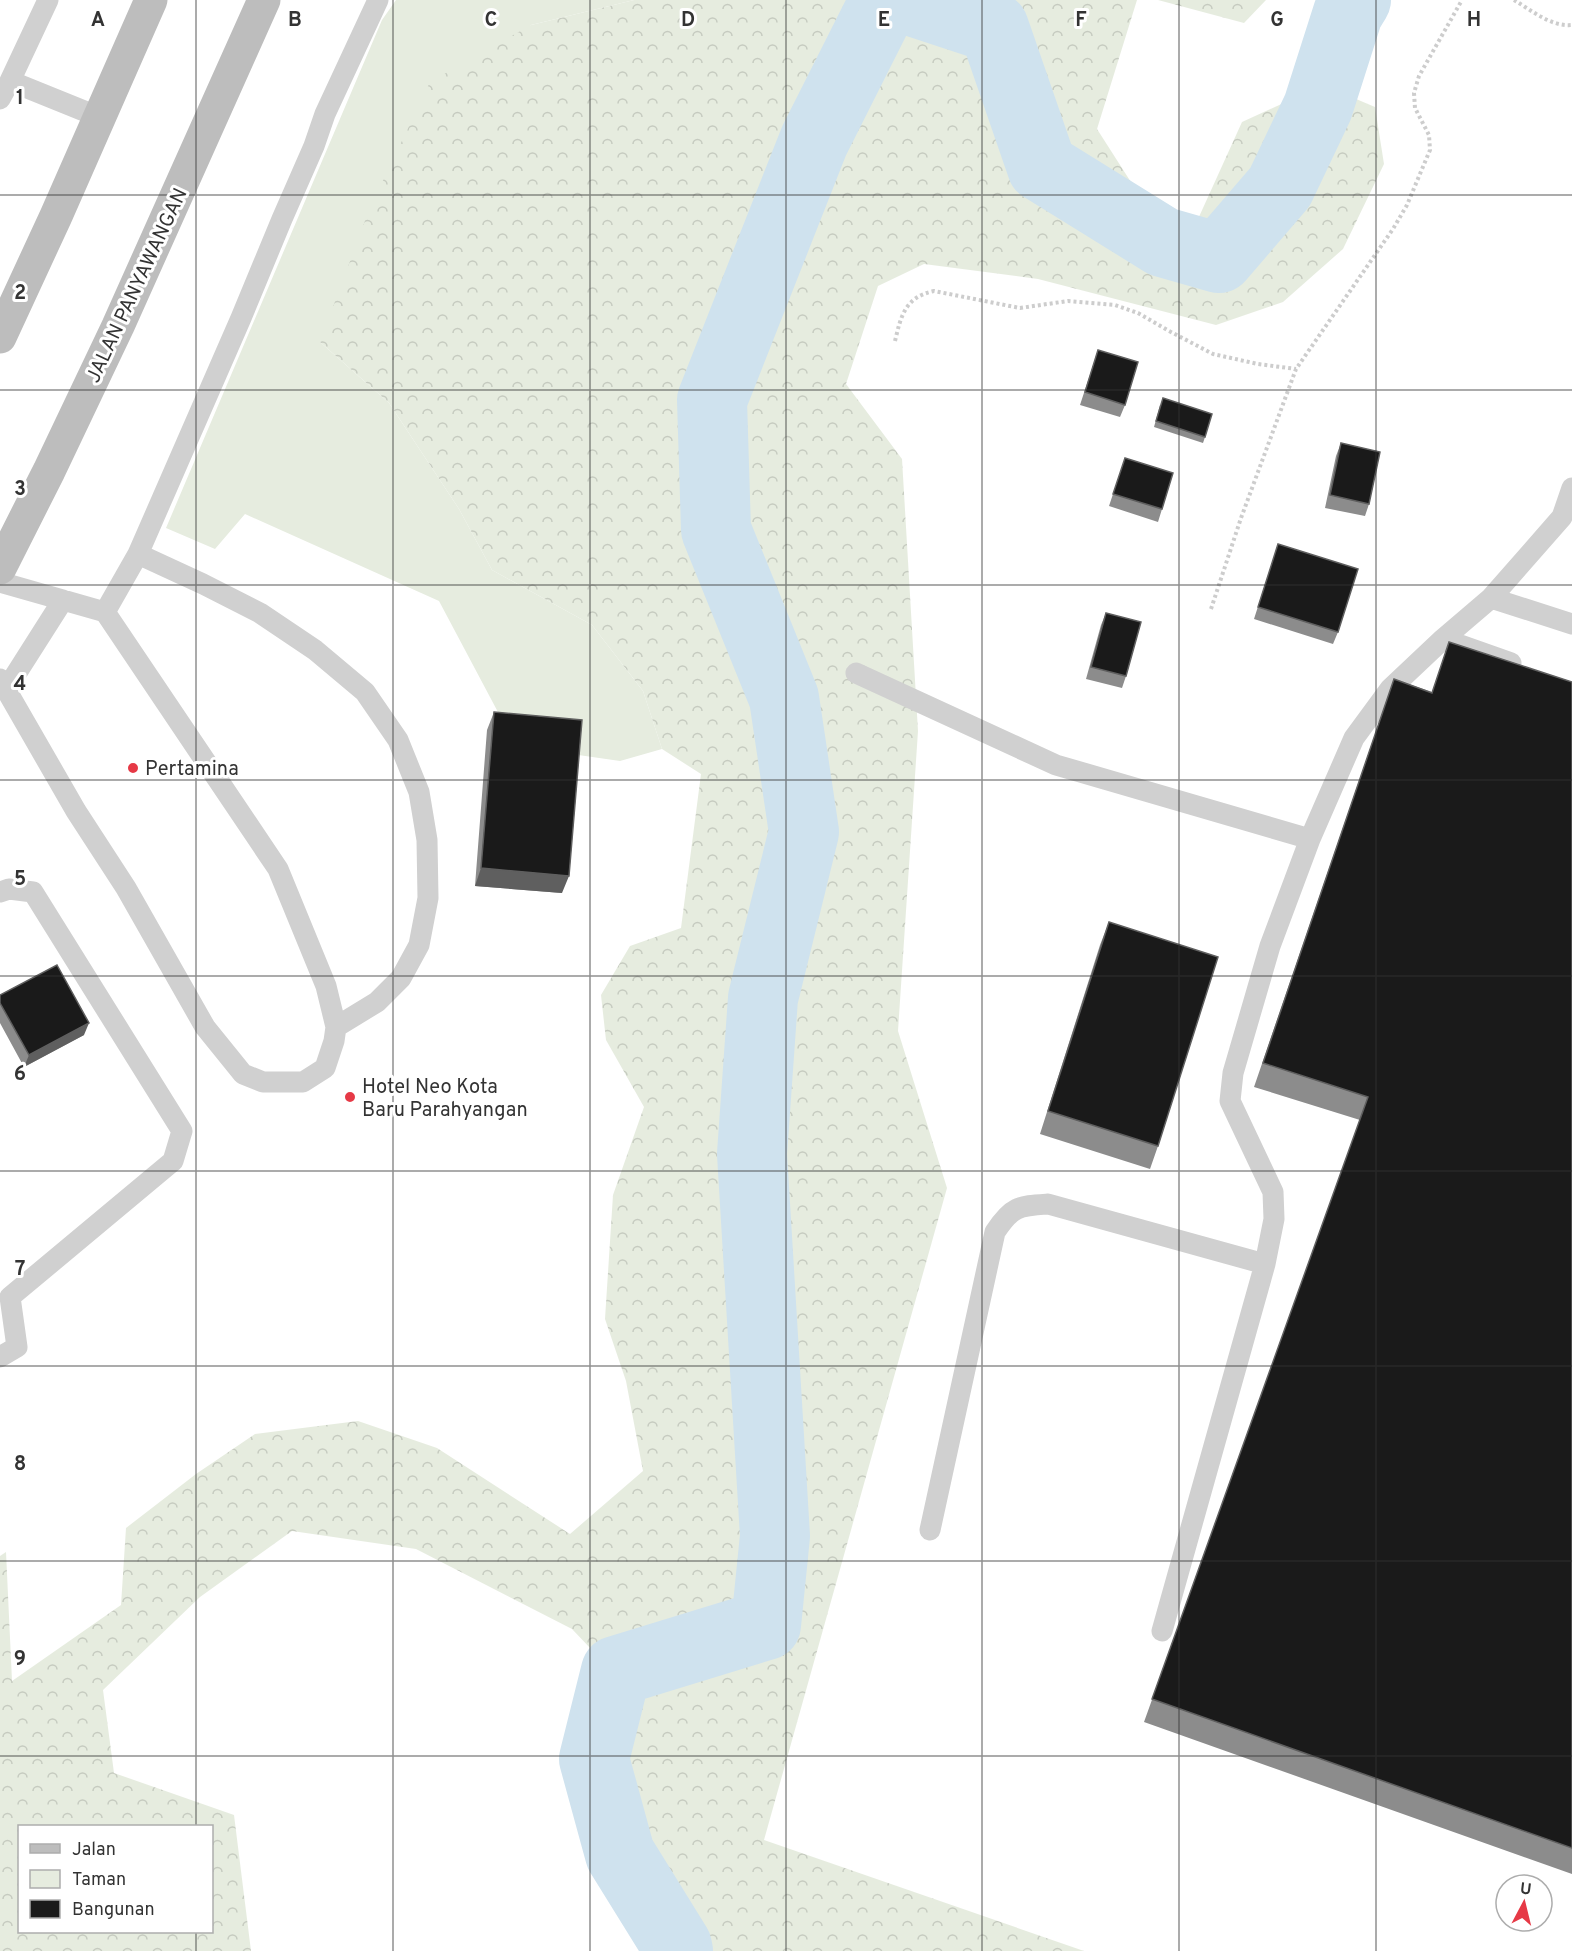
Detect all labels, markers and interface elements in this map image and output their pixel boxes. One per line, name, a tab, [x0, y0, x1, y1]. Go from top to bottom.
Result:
text: A	[91, 8, 105, 34]
text: B	[288, 8, 302, 34]
text: C	[485, 8, 497, 34]
text: D	[681, 8, 695, 34]
text: E	[878, 8, 890, 34]
text: F	[1075, 8, 1087, 34]
text: G	[1270, 8, 1284, 34]
text: H	[1467, 8, 1481, 34]
text: 1	[16, 86, 24, 112]
street label: JALAN PANYAWANGAN	[81, 184, 194, 387]
text: 2	[14, 281, 26, 307]
text: 3	[14, 477, 26, 503]
text: 4	[14, 672, 26, 698]
place label: Pertamina	[145, 757, 239, 783]
marker: Pertamina	[126, 761, 140, 775]
text: 5	[14, 867, 26, 893]
text: 6	[14, 1062, 26, 1088]
place label: Hotel Neo Kota Baru Parahyangan	[362, 1075, 528, 1124]
marker: Hotel Neo Kota Baru Parahyangan	[343, 1090, 357, 1104]
text: 7	[15, 1257, 25, 1283]
text: 8	[14, 1452, 26, 1478]
text: 9	[14, 1647, 26, 1673]
legend	[18, 1825, 213, 1933]
text: Jalan	[72, 1839, 116, 1862]
text: Taman	[72, 1869, 126, 1892]
north arrow	[1494, 1873, 1554, 1933]
text: U	[1519, 1879, 1532, 1901]
text: Bangunan	[72, 1899, 155, 1922]

